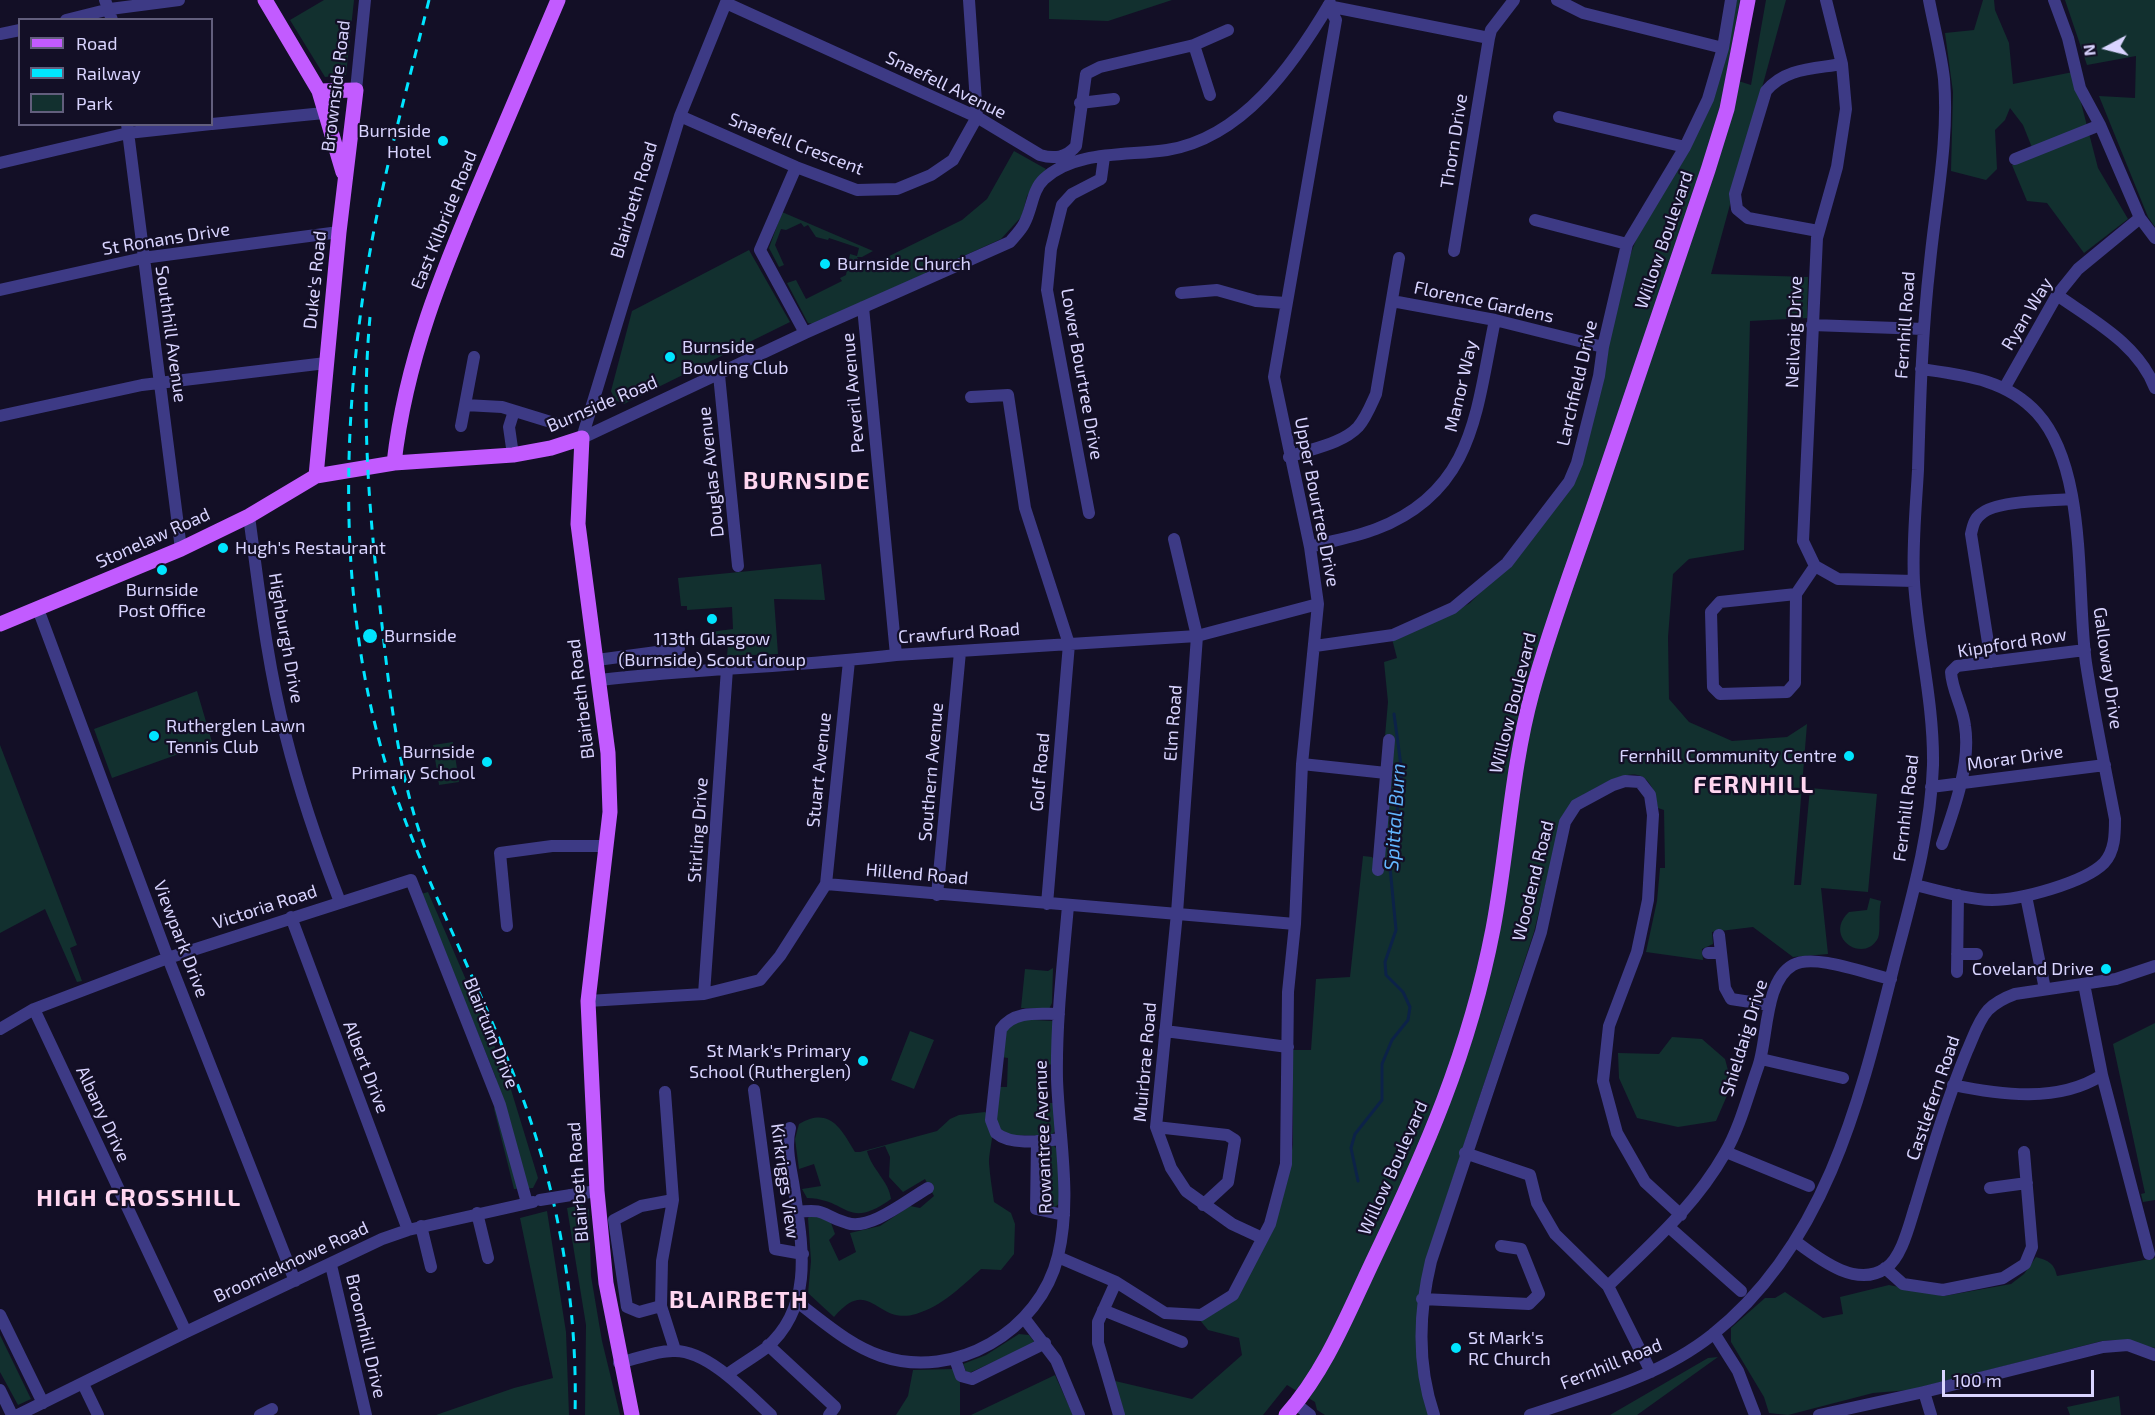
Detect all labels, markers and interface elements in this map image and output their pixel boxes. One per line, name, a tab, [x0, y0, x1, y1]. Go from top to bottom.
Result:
legend	[18, 18, 213, 126]
north arrow	[2077, 18, 2137, 78]
street label: Brownside Road	[317, 19, 355, 153]
text: Road	[76, 32, 117, 54]
text: N	[2079, 43, 2099, 57]
street label: Snaefell Avenue	[882, 46, 1010, 124]
text: Railway	[76, 62, 141, 84]
text: Park	[76, 92, 113, 114]
street label: Thorn Drive	[1436, 92, 1472, 190]
street label: Snaefell Crescent	[725, 108, 867, 180]
place label: Burnside Hotel	[358, 120, 431, 162]
marker: Burnside Hotel	[436, 134, 450, 148]
street label: Blairbeth Road	[606, 139, 662, 261]
street label: East Kilbride Road	[406, 147, 482, 293]
street label: Willow Boulevard	[1630, 168, 1698, 312]
street label: St Ronans Drive	[101, 218, 231, 260]
street label: Duke's Road	[299, 230, 331, 330]
place label: Burnside Church	[837, 253, 971, 275]
marker: Burnside Church	[818, 257, 832, 271]
street label: Southhill Avenue	[151, 264, 191, 404]
street label: Fernhill Road	[1890, 270, 1920, 380]
street label: Ryan Way	[1997, 274, 2057, 354]
street label: Neilvaig Drive	[1781, 275, 1807, 389]
street label: Florence Gardens	[1412, 277, 1556, 327]
street label: Lower Bourtree Drive	[1056, 287, 1108, 461]
street label: Larchfield Drive	[1552, 318, 1602, 448]
street label: Peveril Avenue	[837, 332, 869, 454]
place label: Burnside Bowling Club	[682, 336, 789, 378]
street label: Manor Way	[1440, 338, 1482, 434]
marker: Burnside Bowling Club	[663, 350, 677, 364]
street label: Burnside Road	[543, 371, 661, 437]
street label: Douglas Avenue	[693, 406, 729, 538]
street label: Upper Bourtree Drive	[1290, 415, 1344, 589]
district label: BURNSIDE	[743, 467, 871, 495]
street label: Stonelaw Road	[93, 503, 213, 573]
place label: Hugh's Restaurant	[235, 537, 386, 559]
marker: Hugh's Restaurant	[216, 541, 230, 555]
marker: Burnside Post Office	[155, 563, 169, 577]
street label: Highburgh Drive	[264, 571, 308, 705]
place label: Burnside Post Office	[118, 579, 206, 622]
street label: Galloway Drive	[2089, 606, 2127, 730]
marker: 113th Glasgow (Burnside) Scout Group	[705, 612, 719, 626]
street label: Crawfurd Road	[897, 618, 1021, 648]
street label: Kippford Row	[1956, 624, 2068, 662]
place label: Burnside	[384, 625, 457, 647]
marker: Burnside	[361, 627, 379, 645]
place label: 113th Glasgow (Burnside) Scout Group	[618, 628, 806, 670]
street label: Willow Boulevard	[1485, 630, 1541, 776]
street label: Blairbeth Road	[563, 638, 599, 760]
street label: Elm Road	[1160, 684, 1186, 762]
street label: Southern Avenue	[914, 702, 948, 842]
street label: Stuart Avenue	[802, 711, 836, 829]
place label: Rutherglen Lawn Tennis Club	[166, 715, 305, 758]
marker: Rutherglen Lawn Tennis Club	[147, 729, 161, 743]
street label: Golf Road	[1026, 732, 1054, 812]
place label: Burnside Primary School	[351, 741, 475, 783]
street label: Morar Drive	[1965, 741, 2065, 775]
place label: Fernhill Community Centre	[1619, 745, 1837, 767]
marker: Fernhill Community Centre	[1842, 749, 1856, 763]
street label: Fernhill Road	[1889, 753, 1923, 863]
marker: Burnside Primary School	[480, 755, 494, 769]
water label: Spittal Burn	[1379, 762, 1411, 872]
district label: FERNHILL	[1693, 771, 1815, 799]
street label: Stirling Drive	[684, 777, 712, 883]
street label: Woodend Road	[1508, 819, 1558, 943]
street label: Hillend Road	[865, 859, 969, 889]
street label: Viewpark Drive	[149, 878, 213, 1000]
street label: Victoria Road	[210, 880, 320, 934]
place label: Coveland Drive	[1972, 958, 2094, 980]
marker: Coveland Drive	[2099, 962, 2113, 976]
street label: Blairtum Drive	[459, 974, 523, 1092]
street label: Shieldaig Drive	[1716, 977, 1772, 1099]
street label: Muirbrae Road	[1129, 1001, 1161, 1123]
street label: Albert Drive	[338, 1018, 394, 1116]
street label: Castlefern Road	[1902, 1033, 1964, 1163]
place label: St Mark's Primary School (Rutherglen)	[689, 1040, 851, 1082]
marker: St Mark's Primary School (Rutherglen)	[856, 1054, 870, 1068]
street label: Rowantree Avenue	[1030, 1060, 1056, 1214]
street label: Albany Drive	[71, 1063, 135, 1165]
street label: Willow Boulevard	[1354, 1098, 1432, 1238]
street label: Blairbeth Road	[563, 1121, 593, 1243]
street label: Kirkriggs View	[766, 1122, 804, 1240]
district label: HIGH CROSSHILL	[36, 1184, 242, 1212]
street label: Broomieknowe Road	[210, 1217, 372, 1307]
street label: Broomhill Drive	[341, 1272, 391, 1400]
district label: BLAIRBETH	[669, 1286, 809, 1314]
place label: St Mark's RC Church	[1468, 1327, 1551, 1370]
street label: Fernhill Road	[1557, 1334, 1665, 1394]
marker: St Mark's RC Church	[1449, 1341, 1463, 1355]
scale bar	[1945, 1358, 2096, 1396]
text: 100 m	[1953, 1369, 2002, 1391]

